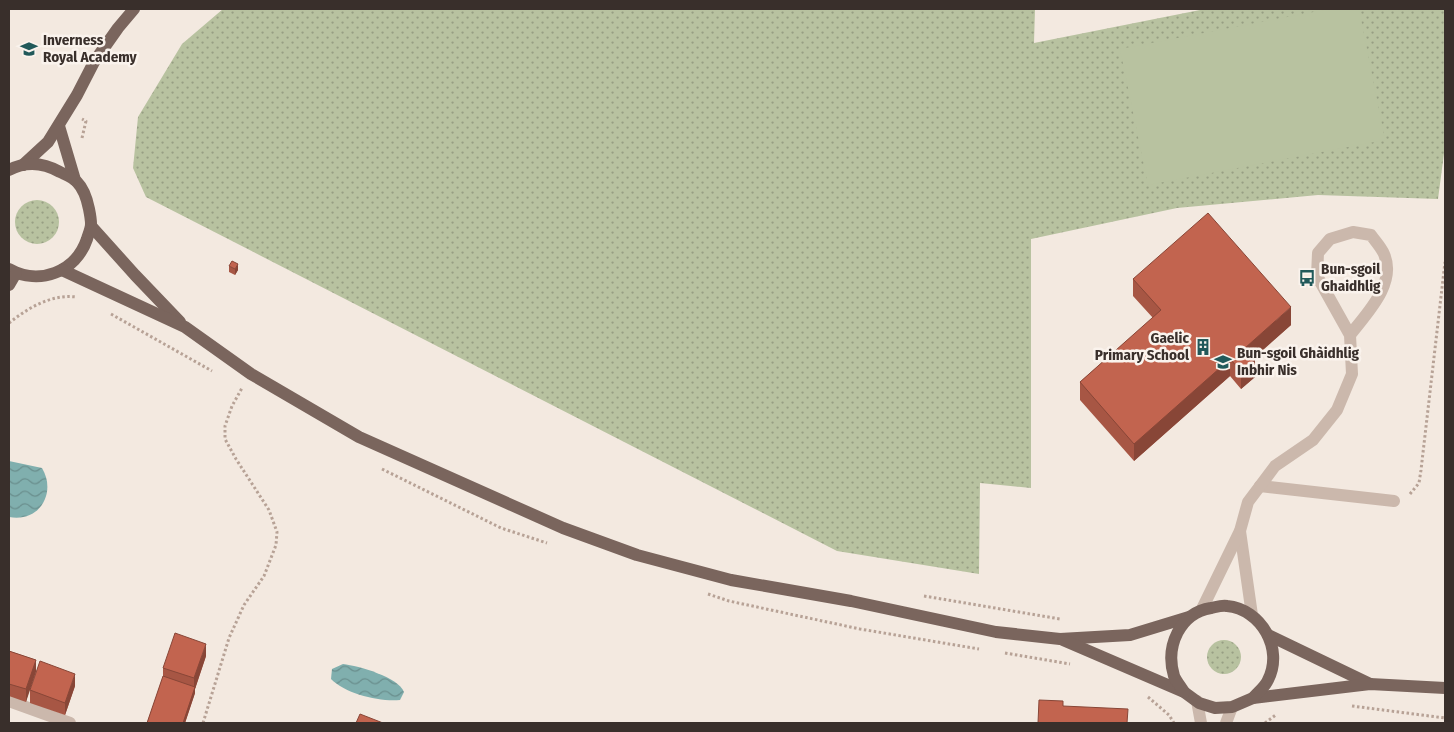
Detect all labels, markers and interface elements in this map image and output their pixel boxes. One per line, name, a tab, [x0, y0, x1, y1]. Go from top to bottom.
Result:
place label: Inverness Royal Academy	[43, 31, 138, 66]
school or university icon: Inverness Royal Academy	[19, 39, 39, 59]
place label: Bun-sgoil Ghaidhlig	[1321, 260, 1381, 295]
bus stop icon: Bun-sgoil Ghaidhlig	[1297, 268, 1317, 288]
place label: Gaelic Primary School	[1095, 329, 1190, 364]
building icon: Gaelic Primary School	[1193, 337, 1213, 357]
place label: Bun-sgoil Ghàidhlig Inbhir Nis	[1237, 344, 1360, 379]
school or university icon: Bun-sgoil Ghàidhlig Inbhir Nis	[1213, 352, 1233, 372]

